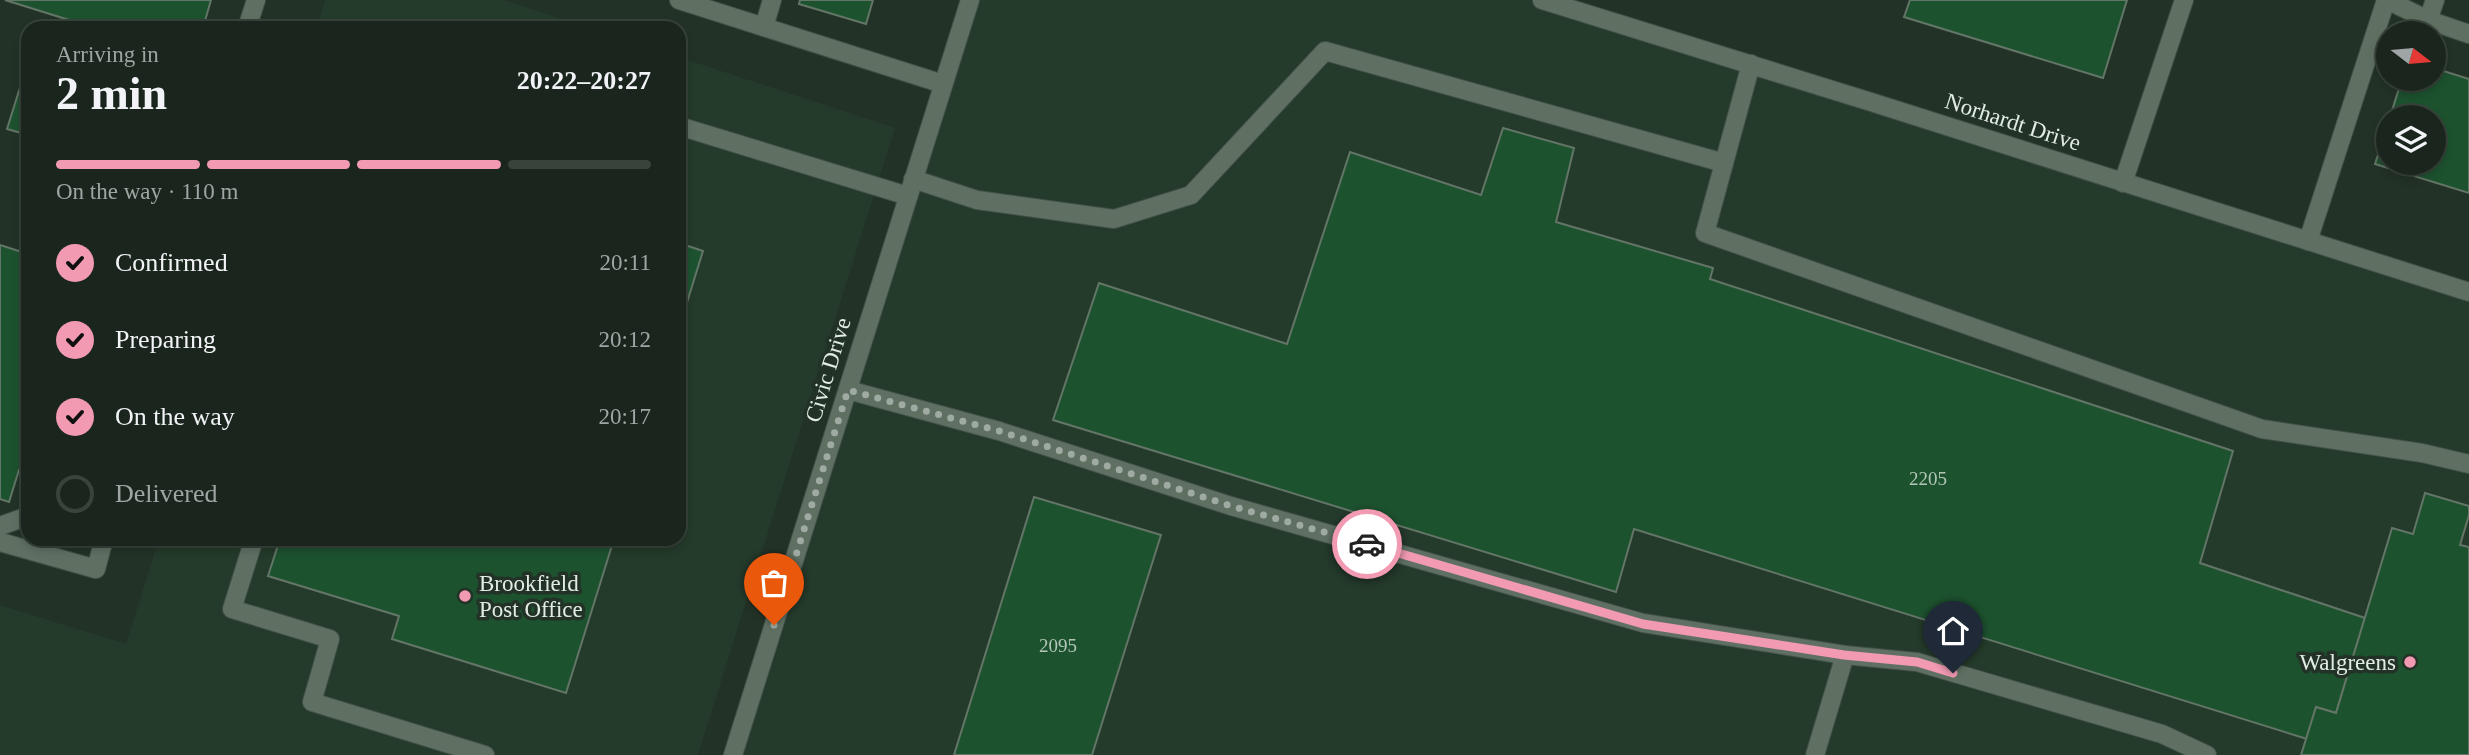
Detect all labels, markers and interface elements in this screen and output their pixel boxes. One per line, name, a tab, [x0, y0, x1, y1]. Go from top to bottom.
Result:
north arrow	[2376, 21, 2446, 91]
map controls	[2376, 21, 2446, 175]
text: Arriving in	[56, 42, 159, 67]
text: 20:22–20:27	[517, 66, 651, 95]
text: 2 min	[56, 68, 167, 119]
street label: Norhardt Drive	[1942, 88, 2084, 156]
button: layers	[2376, 105, 2446, 175]
text: On the way · 110 m	[56, 179, 238, 204]
icon: check	[56, 244, 94, 282]
text: Confirmed	[115, 248, 228, 277]
text: 20:11	[599, 250, 651, 275]
street label: Civic Drive	[800, 315, 856, 425]
icon: check	[56, 321, 94, 359]
text: Preparing	[115, 325, 216, 354]
text: 20:12	[599, 327, 651, 352]
icon: check	[56, 398, 94, 436]
text: On the way	[115, 402, 235, 431]
text: 20:17	[599, 404, 651, 429]
house number: 2205	[1909, 468, 1947, 489]
text: Delivered	[115, 479, 218, 508]
courier	[1332, 509, 1402, 579]
icon: car	[1348, 525, 1386, 563]
pin	[744, 553, 804, 625]
icon: bag	[755, 564, 793, 602]
place label: Brookfield Post Office	[479, 571, 583, 622]
marker: Brookfield Post Office	[457, 588, 473, 604]
pin	[1923, 601, 1983, 673]
icon: home	[1934, 612, 1972, 650]
house number: 2095	[1039, 635, 1077, 656]
place label: Walgreens	[2300, 650, 2396, 675]
marker: Walgreens	[2402, 654, 2418, 670]

